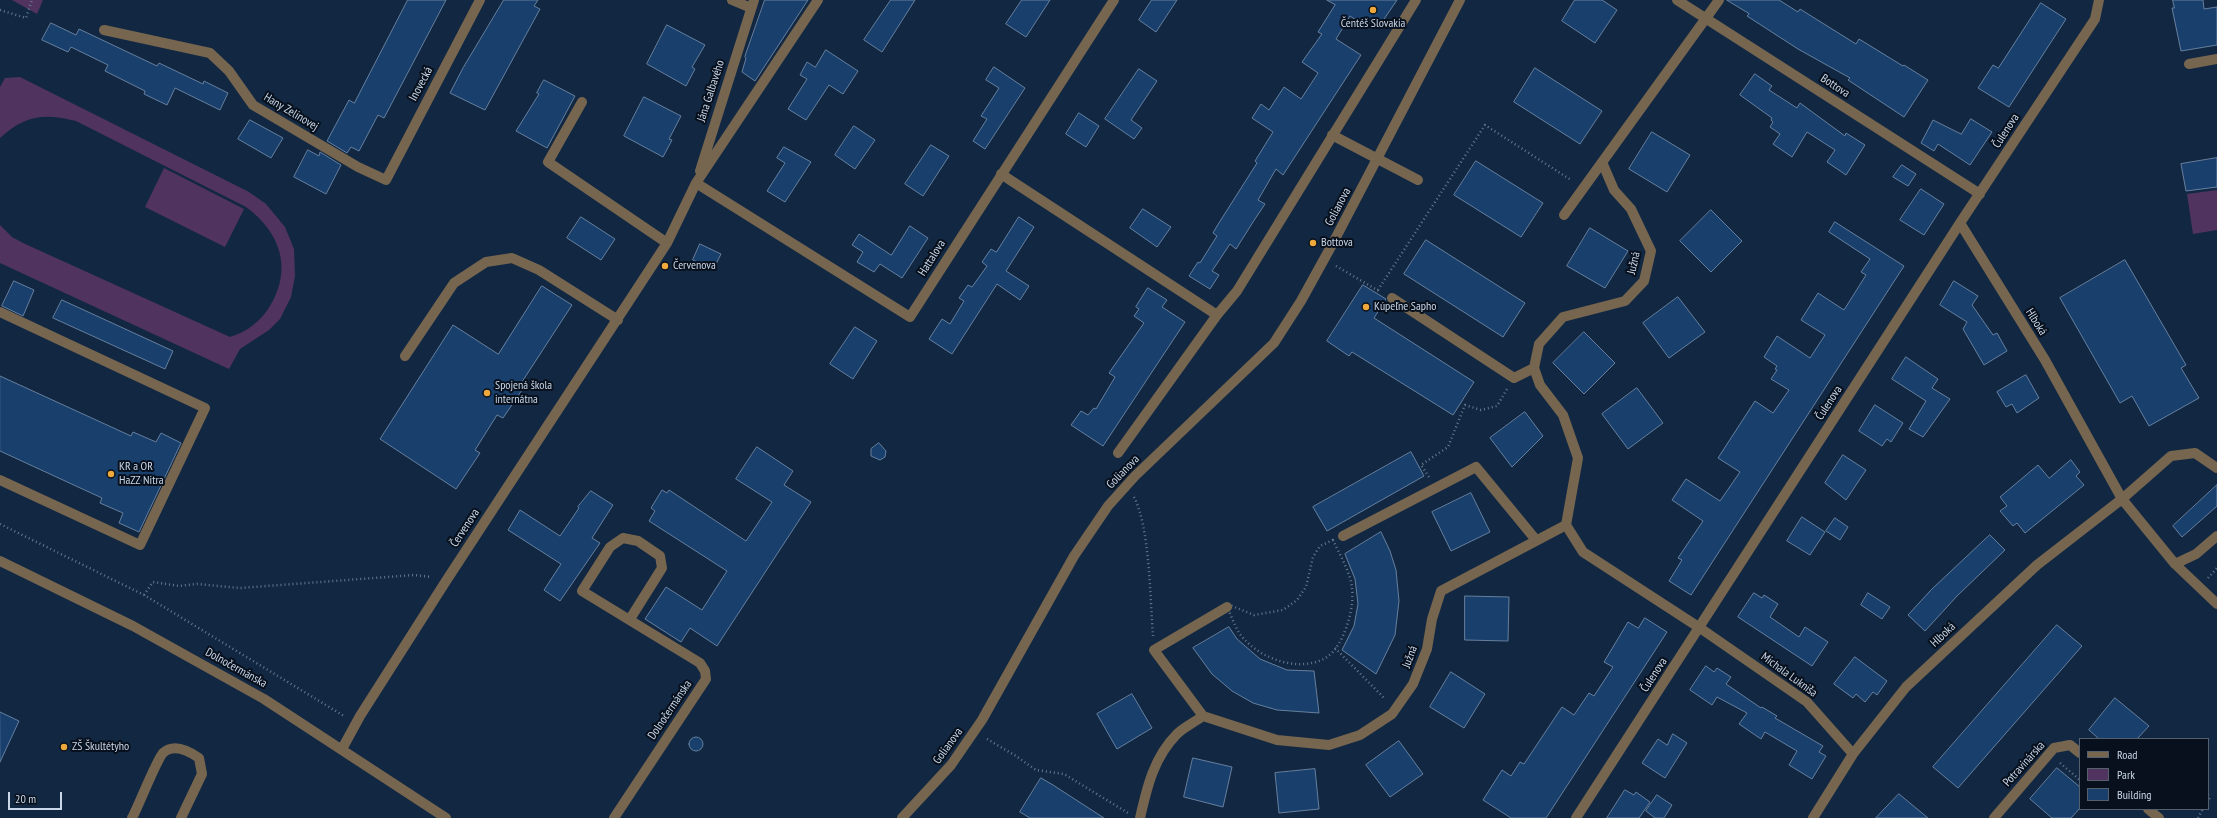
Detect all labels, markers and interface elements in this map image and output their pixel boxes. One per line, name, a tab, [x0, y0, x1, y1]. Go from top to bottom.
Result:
marker: Čentéš Slovakia	[1368, 5, 1378, 15]
place label: Čentéš Slovakia	[1341, 17, 1405, 31]
street label: Jána Galbavého	[694, 58, 728, 124]
street label: Inovecká	[406, 65, 436, 103]
street label: Bottova	[1818, 71, 1852, 101]
street label: Hany Zelinovej	[261, 90, 321, 134]
street label: Čulenova	[1990, 111, 2022, 151]
street label: Golianova	[1322, 185, 1354, 229]
place label: Bottova	[1321, 236, 1353, 250]
street label: Hattalova	[915, 237, 949, 279]
marker: Bottova	[1308, 238, 1318, 248]
street label: Južná	[1624, 250, 1644, 276]
place label: Červenova	[673, 259, 716, 273]
marker: Červenova	[660, 261, 670, 271]
place label: Kúpeľne Sapho	[1374, 300, 1436, 314]
marker: Kúpeľne Sapho	[1361, 302, 1371, 312]
street label: Hlboká	[2022, 306, 2050, 338]
place label: Spojená škola internátna	[495, 379, 552, 407]
street label: Čulenova	[1813, 383, 1845, 423]
marker: Spojená škola internátna	[482, 388, 492, 398]
street label: Golianova	[1104, 452, 1142, 492]
place label: KR a OR HaZZ Nitra	[119, 460, 164, 488]
marker: KR a OR HaZZ Nitra	[106, 469, 116, 479]
street label: Červenova	[447, 506, 483, 550]
street label: Hlboká	[1927, 620, 1959, 650]
street label: Južná	[1399, 644, 1421, 670]
street label: Dolnočermánska	[203, 645, 269, 691]
street label: Michala Lukniša	[1758, 650, 1820, 700]
street label: Čulenova	[1638, 655, 1670, 695]
street label: Dolnočermánska	[645, 678, 695, 742]
street label: Golianova	[930, 725, 966, 767]
street label: Potravinárska	[2000, 738, 2048, 790]
legend	[2079, 738, 2209, 810]
place label: ZŠ Škultétyho	[72, 740, 129, 754]
marker: ZŠ Škultétyho	[59, 742, 69, 752]
text: Road	[2117, 747, 2137, 762]
text: Park	[2117, 767, 2135, 782]
scale bar	[10, 784, 64, 810]
text: Building	[2117, 787, 2152, 802]
text: 20 m	[15, 791, 36, 806]

